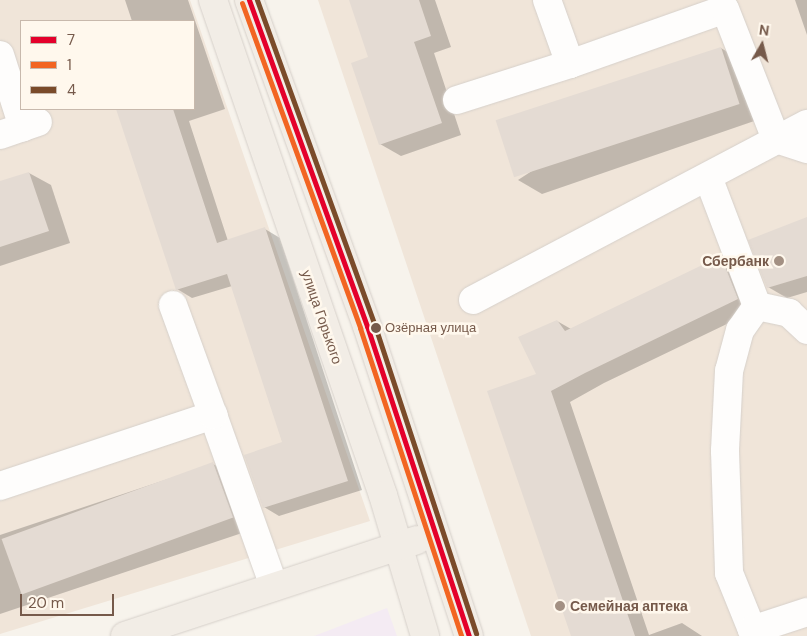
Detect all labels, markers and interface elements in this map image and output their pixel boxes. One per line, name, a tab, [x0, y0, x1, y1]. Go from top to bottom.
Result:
legend	[20, 20, 195, 110]
north arrow	[737, 20, 787, 70]
text: N	[758, 21, 770, 40]
text: 7	[67, 30, 75, 50]
text: 1	[67, 55, 72, 75]
text: 4	[67, 80, 76, 100]
place label: Сбербанк	[702, 253, 769, 269]
marker: Сбербанк	[773, 255, 785, 267]
street label: улица Горького	[298, 268, 346, 366]
place label: Озёрная улица	[385, 320, 476, 336]
marker: Озёрная улица	[371, 323, 381, 333]
scale bar	[22, 584, 116, 616]
text: 20 m	[28, 593, 64, 613]
place label: Семейная аптека	[570, 598, 688, 614]
marker: Семейная аптека	[554, 600, 566, 612]

